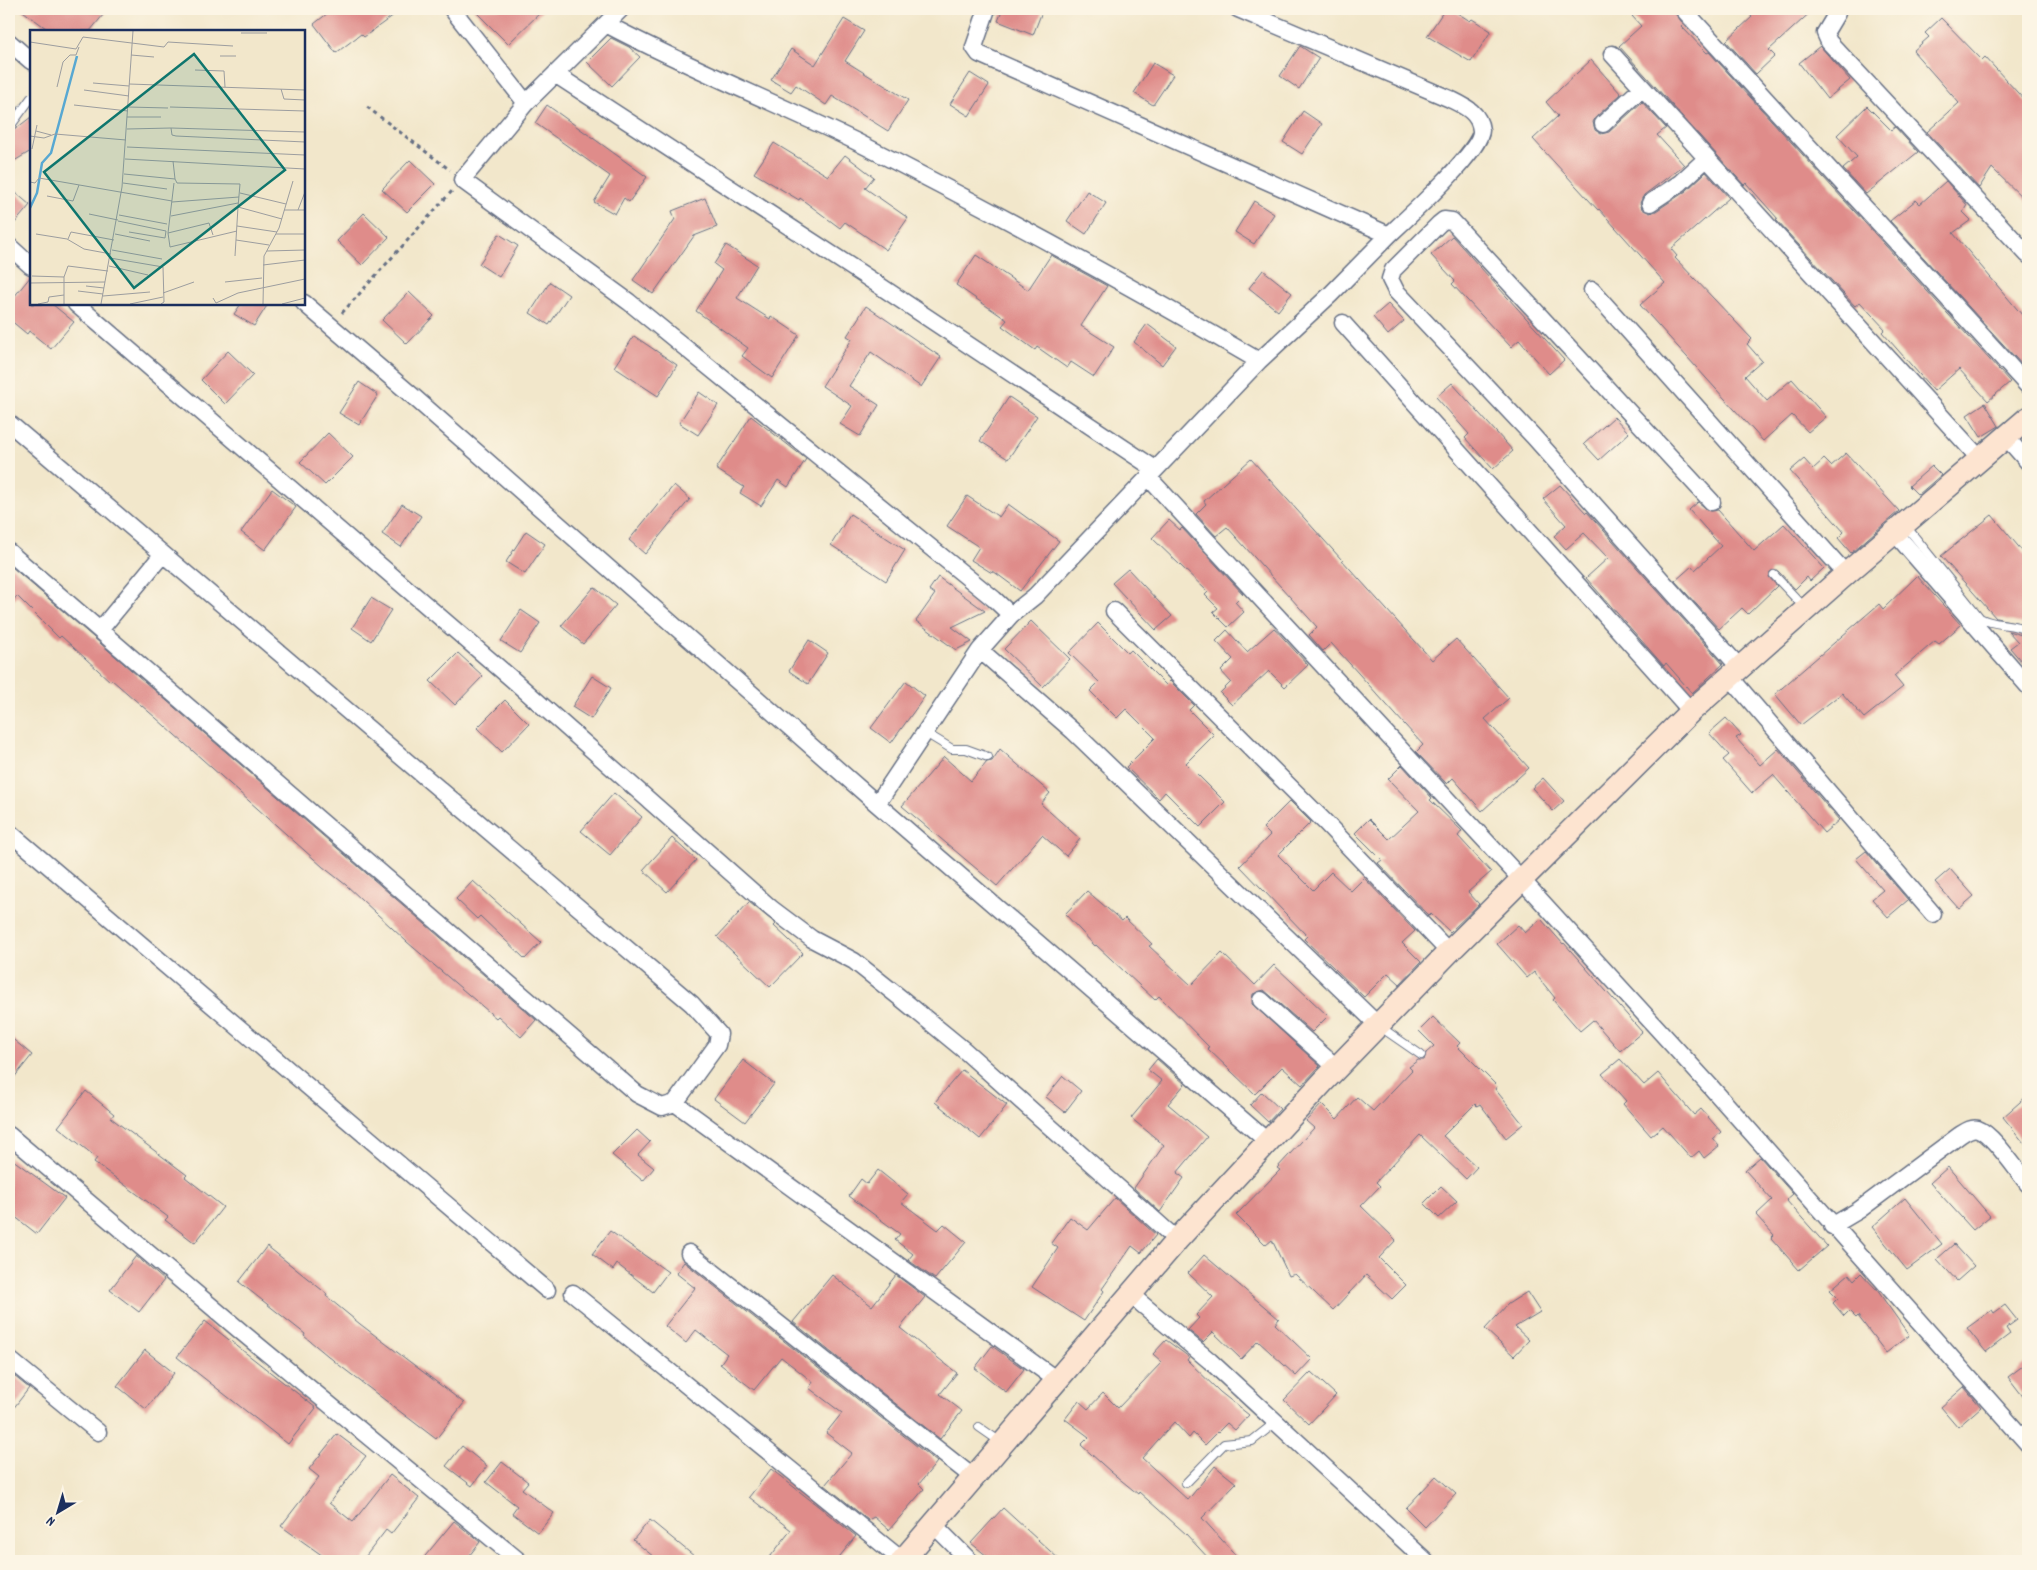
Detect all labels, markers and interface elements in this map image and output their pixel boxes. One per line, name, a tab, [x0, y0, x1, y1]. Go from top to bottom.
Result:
inset map	[30, 30, 305, 305]
north arrow	[32, 1488, 82, 1538]
text: N	[42, 1511, 60, 1531]

